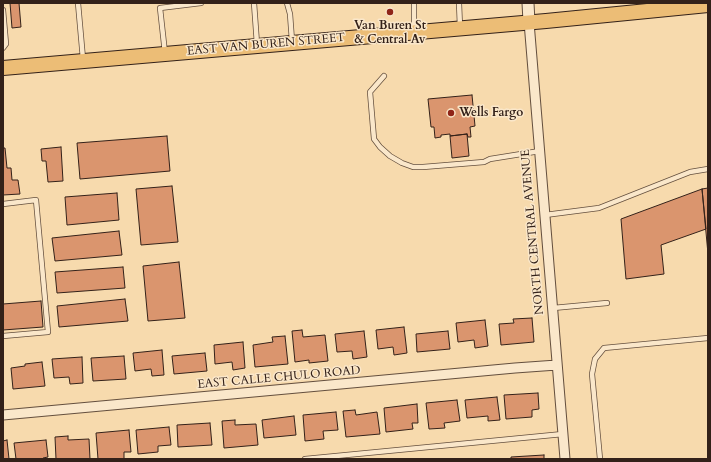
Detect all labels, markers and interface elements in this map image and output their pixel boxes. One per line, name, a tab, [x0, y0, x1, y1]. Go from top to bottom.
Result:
marker: Van Buren St & Central Av	[385, 7, 395, 17]
place label: Van Buren St & Central Av	[354, 19, 426, 47]
street label: EAST VAN BUREN STREET	[186, 31, 346, 59]
place label: Wells Fargo	[459, 106, 523, 120]
marker: Wells Fargo	[446, 108, 456, 118]
street label: NORTH CENTRAL AVENUE	[519, 149, 547, 315]
street label: EAST CALLE CHULO ROAD	[197, 364, 361, 392]

